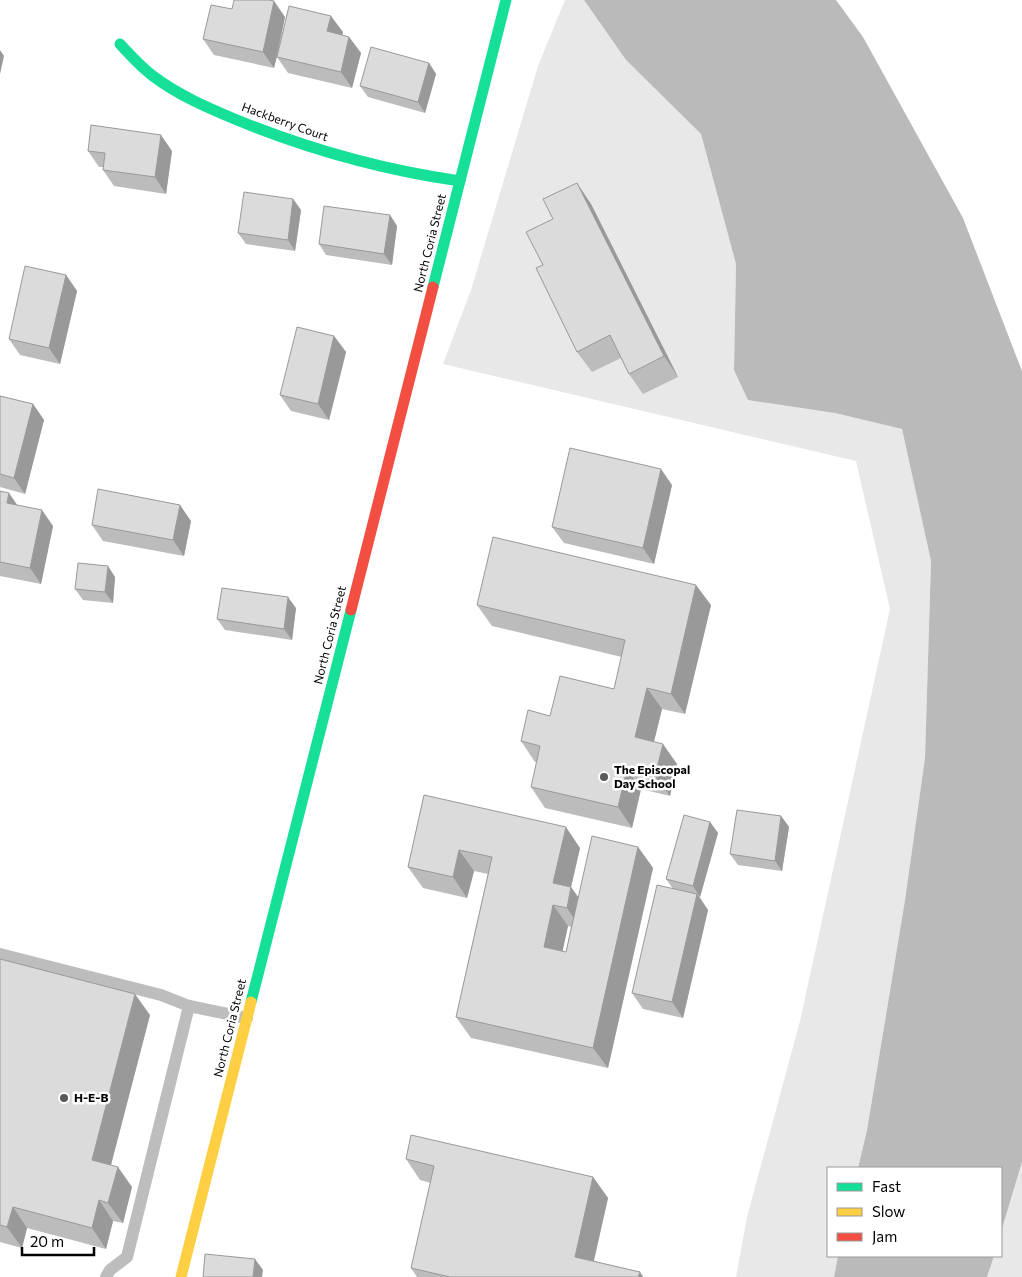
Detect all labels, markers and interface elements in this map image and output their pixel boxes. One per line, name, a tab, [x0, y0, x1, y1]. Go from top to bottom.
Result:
street label: Hackberry Court	[240, 99, 331, 143]
street label: North Coria Street	[410, 192, 448, 293]
street label: North Coria Street	[310, 584, 348, 685]
place label: The Episcopal Day School	[614, 762, 690, 790]
marker: The Episcopal Day School	[598, 771, 610, 783]
street label: North Coria Street	[210, 977, 248, 1078]
place label: H-E-B	[74, 1090, 108, 1104]
marker: H-E-B	[58, 1092, 70, 1104]
legend	[827, 1167, 1002, 1257]
text: Fast	[872, 1177, 901, 1195]
text: Slow	[872, 1202, 905, 1220]
scale bar	[22, 1224, 95, 1256]
text: Jam	[872, 1227, 897, 1245]
text: 20 m	[30, 1232, 64, 1250]

